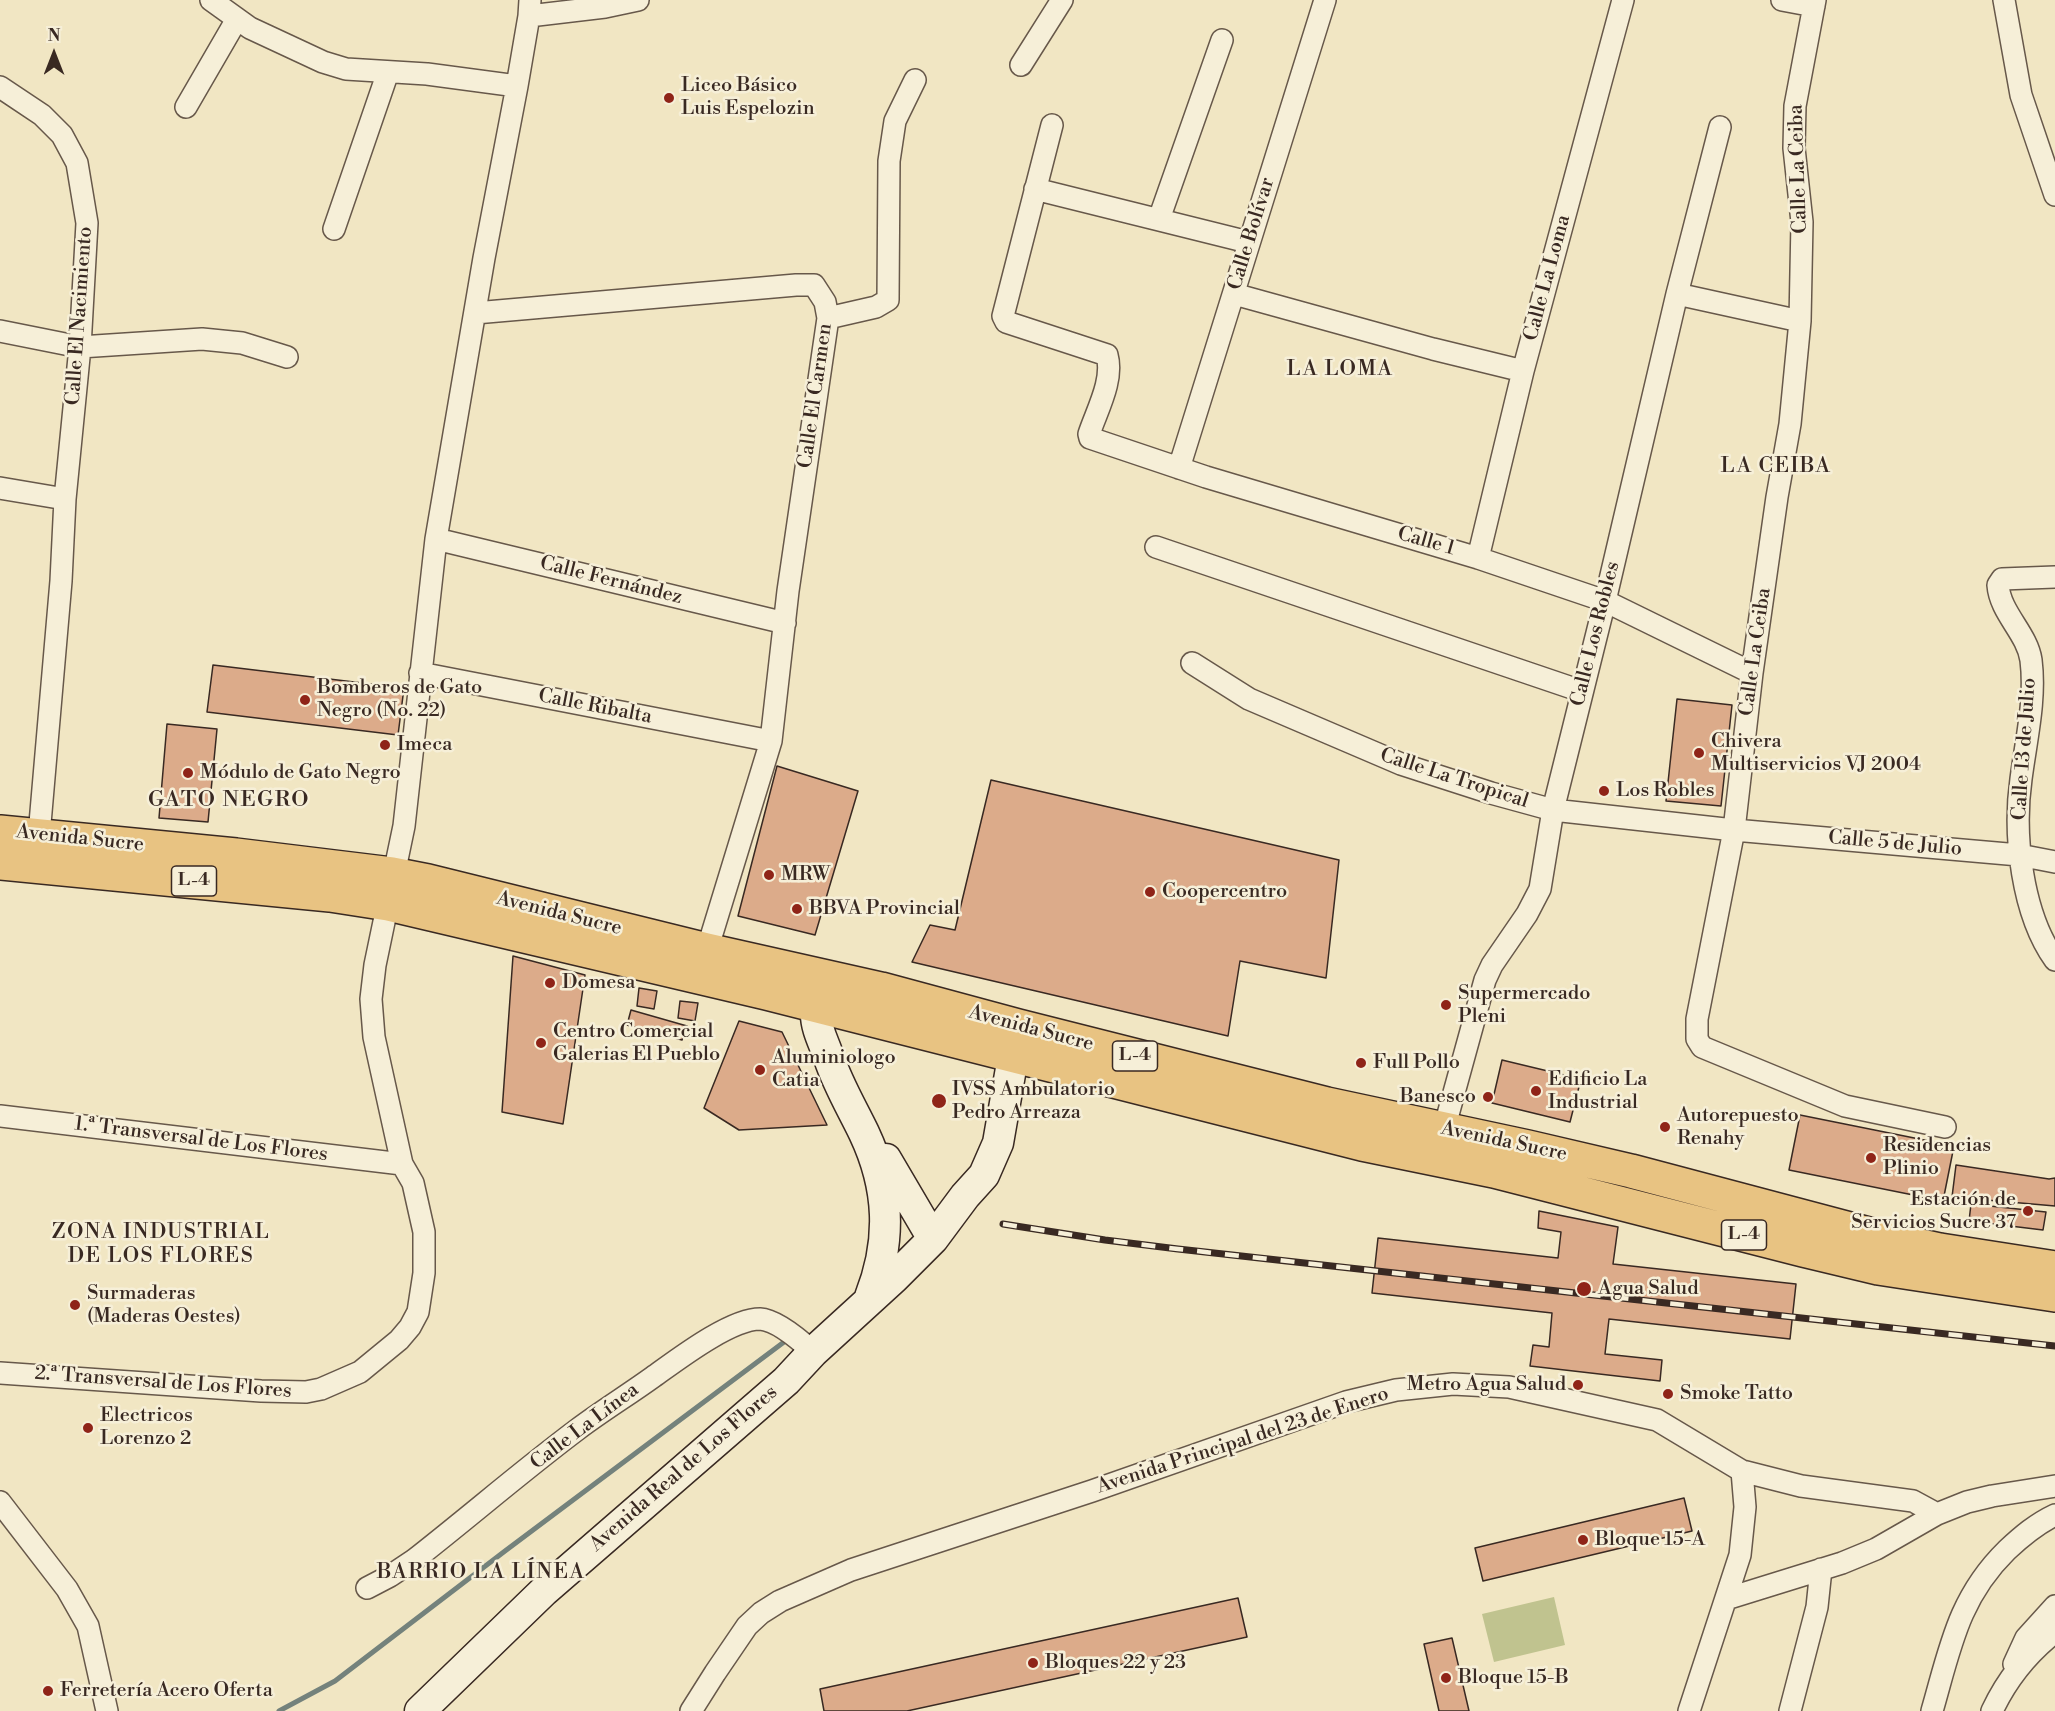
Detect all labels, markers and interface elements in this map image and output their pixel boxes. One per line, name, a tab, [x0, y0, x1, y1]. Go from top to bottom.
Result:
north arrow	[24, 24, 84, 84]
text: N	[48, 26, 60, 46]
place label: Liceo Básico Luis Espelozin	[681, 74, 815, 121]
marker: Liceo Básico Luis Espelozin	[662, 91, 676, 105]
street label: Calle La Ceiba	[1785, 104, 1813, 234]
street label: Calle Bolívar	[1224, 175, 1280, 293]
street label: Calle La Loma	[1520, 212, 1576, 344]
street label: Calle El Nacimiento	[62, 226, 98, 406]
street label: Calle El Carmen	[794, 322, 838, 470]
district label: LA LOMA	[1286, 357, 1394, 383]
district label: LA CEIBA	[1721, 454, 1831, 480]
street label: Calle 1	[1395, 522, 1457, 562]
street label: Calle Fernández	[537, 552, 685, 610]
street label: Calle Los Robles	[1566, 559, 1626, 709]
street label: Calle La Ceiba	[1735, 586, 1777, 718]
place label: Bomberos de Gato Negro (No. 22)	[317, 676, 482, 723]
street label: Calle 13 de Julio	[2008, 677, 2042, 821]
street label: Calle Ribalta	[536, 684, 654, 730]
marker: Bomberos de Gato Negro (No. 22)	[298, 693, 312, 707]
place label: Chivera Multiservicios VJ 2004	[1711, 730, 1921, 777]
place label: Imeca	[397, 733, 452, 757]
marker: Imeca	[378, 738, 392, 752]
street label: Calle La Tropical	[1377, 744, 1531, 814]
marker: Chivera Multiservicios VJ 2004	[1692, 746, 1706, 760]
place label: Módulo de Gato Negro	[200, 761, 401, 785]
marker: Módulo de Gato Negro	[181, 766, 195, 780]
place label: Los Robles	[1616, 779, 1714, 803]
marker: Los Robles	[1597, 784, 1611, 798]
district label: GATO NEGRO	[148, 788, 310, 814]
street label: Avenida Sucre	[15, 820, 145, 858]
street label: Calle 5 de Julio	[1827, 826, 1963, 862]
place label: MRW	[781, 863, 830, 887]
road number: L-4	[172, 866, 216, 896]
marker: MRW	[762, 868, 776, 882]
place label: Coopercentro	[1162, 880, 1287, 904]
marker: Coopercentro	[1143, 885, 1157, 899]
street label: Avenida Sucre	[494, 887, 624, 941]
place label: BBVA Provincial	[809, 897, 960, 921]
marker: BBVA Provincial	[790, 902, 804, 916]
place label: Domesa	[562, 971, 635, 995]
marker: Domesa	[543, 976, 557, 990]
place label: Supermercado Pleni	[1458, 982, 1590, 1029]
marker: Supermercado Pleni	[1439, 998, 1453, 1012]
street label: Avenida Sucre	[966, 1001, 1096, 1057]
place label: Centro Comercial Galerias El Pueblo	[553, 1020, 720, 1067]
marker: Centro Comercial Galerias El Pueblo	[534, 1036, 548, 1050]
road number: L-4	[1112, 1041, 1158, 1071]
place label: Aluminiologo Catia	[772, 1046, 896, 1093]
place label: Full Pollo	[1373, 1051, 1460, 1075]
marker: Full Pollo	[1354, 1056, 1368, 1070]
marker: Aluminiologo Catia	[753, 1063, 767, 1077]
place label: Edificio La Industrial	[1548, 1068, 1647, 1115]
place label: IVSS Ambulatorio Pedro Arreaza	[952, 1078, 1115, 1125]
marker: Edificio La Industrial	[1529, 1084, 1543, 1098]
place label: Banesco	[1400, 1085, 1476, 1109]
marker: Banesco	[1481, 1090, 1495, 1104]
marker: IVSS Ambulatorio Pedro Arreaza	[930, 1092, 948, 1110]
place label: Autorepuesto Renahy	[1677, 1104, 1799, 1151]
street label: 1.ª Transversal de Los Flores	[73, 1113, 329, 1167]
street label: Avenida Sucre	[1439, 1117, 1569, 1167]
marker: Autorepuesto Renahy	[1658, 1120, 1672, 1134]
place label: Residencias Plinio	[1883, 1134, 1991, 1181]
marker: Residencias Plinio	[1864, 1151, 1878, 1165]
place label: Estación de Servicios Sucre 37	[1851, 1188, 2016, 1235]
marker: Estación de Servicios Sucre 37	[2021, 1204, 2035, 1218]
district label: ZONA INDUSTRIAL DE LOS FLORES	[52, 1220, 270, 1270]
road number: L-4	[1722, 1220, 1766, 1250]
place label: Agua Salud	[1598, 1277, 1699, 1301]
marker: Agua Salud	[1575, 1280, 1593, 1298]
place label: Surmaderas (Maderas Oestes)	[87, 1282, 241, 1329]
marker: Surmaderas (Maderas Oestes)	[68, 1298, 82, 1312]
street label: 2.ª Transversal de Los Flores	[34, 1362, 292, 1404]
place label: Metro Agua Salud	[1407, 1373, 1566, 1397]
street label: Calle La Línea	[526, 1378, 644, 1476]
marker: Metro Agua Salud	[1571, 1378, 1585, 1392]
street label: Avenida Real de Los Flores	[585, 1381, 783, 1557]
street label: Avenida Principal del 23 de Enero	[1094, 1382, 1392, 1500]
place label: Smoke Tatto	[1680, 1382, 1793, 1406]
marker: Smoke Tatto	[1661, 1387, 1675, 1401]
place label: Electricos Lorenzo 2	[100, 1404, 193, 1451]
marker: Electricos Lorenzo 2	[81, 1421, 95, 1435]
place label: Bloque 15-A	[1595, 1528, 1705, 1552]
marker: Bloque 15-A	[1576, 1533, 1590, 1547]
district label: BARRIO LA LÍNEA	[377, 1560, 585, 1586]
place label: Bloques 22 y 23	[1045, 1651, 1186, 1675]
marker: Bloques 22 y 23	[1026, 1656, 1040, 1670]
place label: Bloque 15-B	[1458, 1666, 1569, 1690]
marker: Bloque 15-B	[1439, 1671, 1453, 1685]
place label: Ferretería Acero Oferta	[60, 1679, 273, 1703]
marker: Ferretería Acero Oferta	[41, 1684, 55, 1698]

